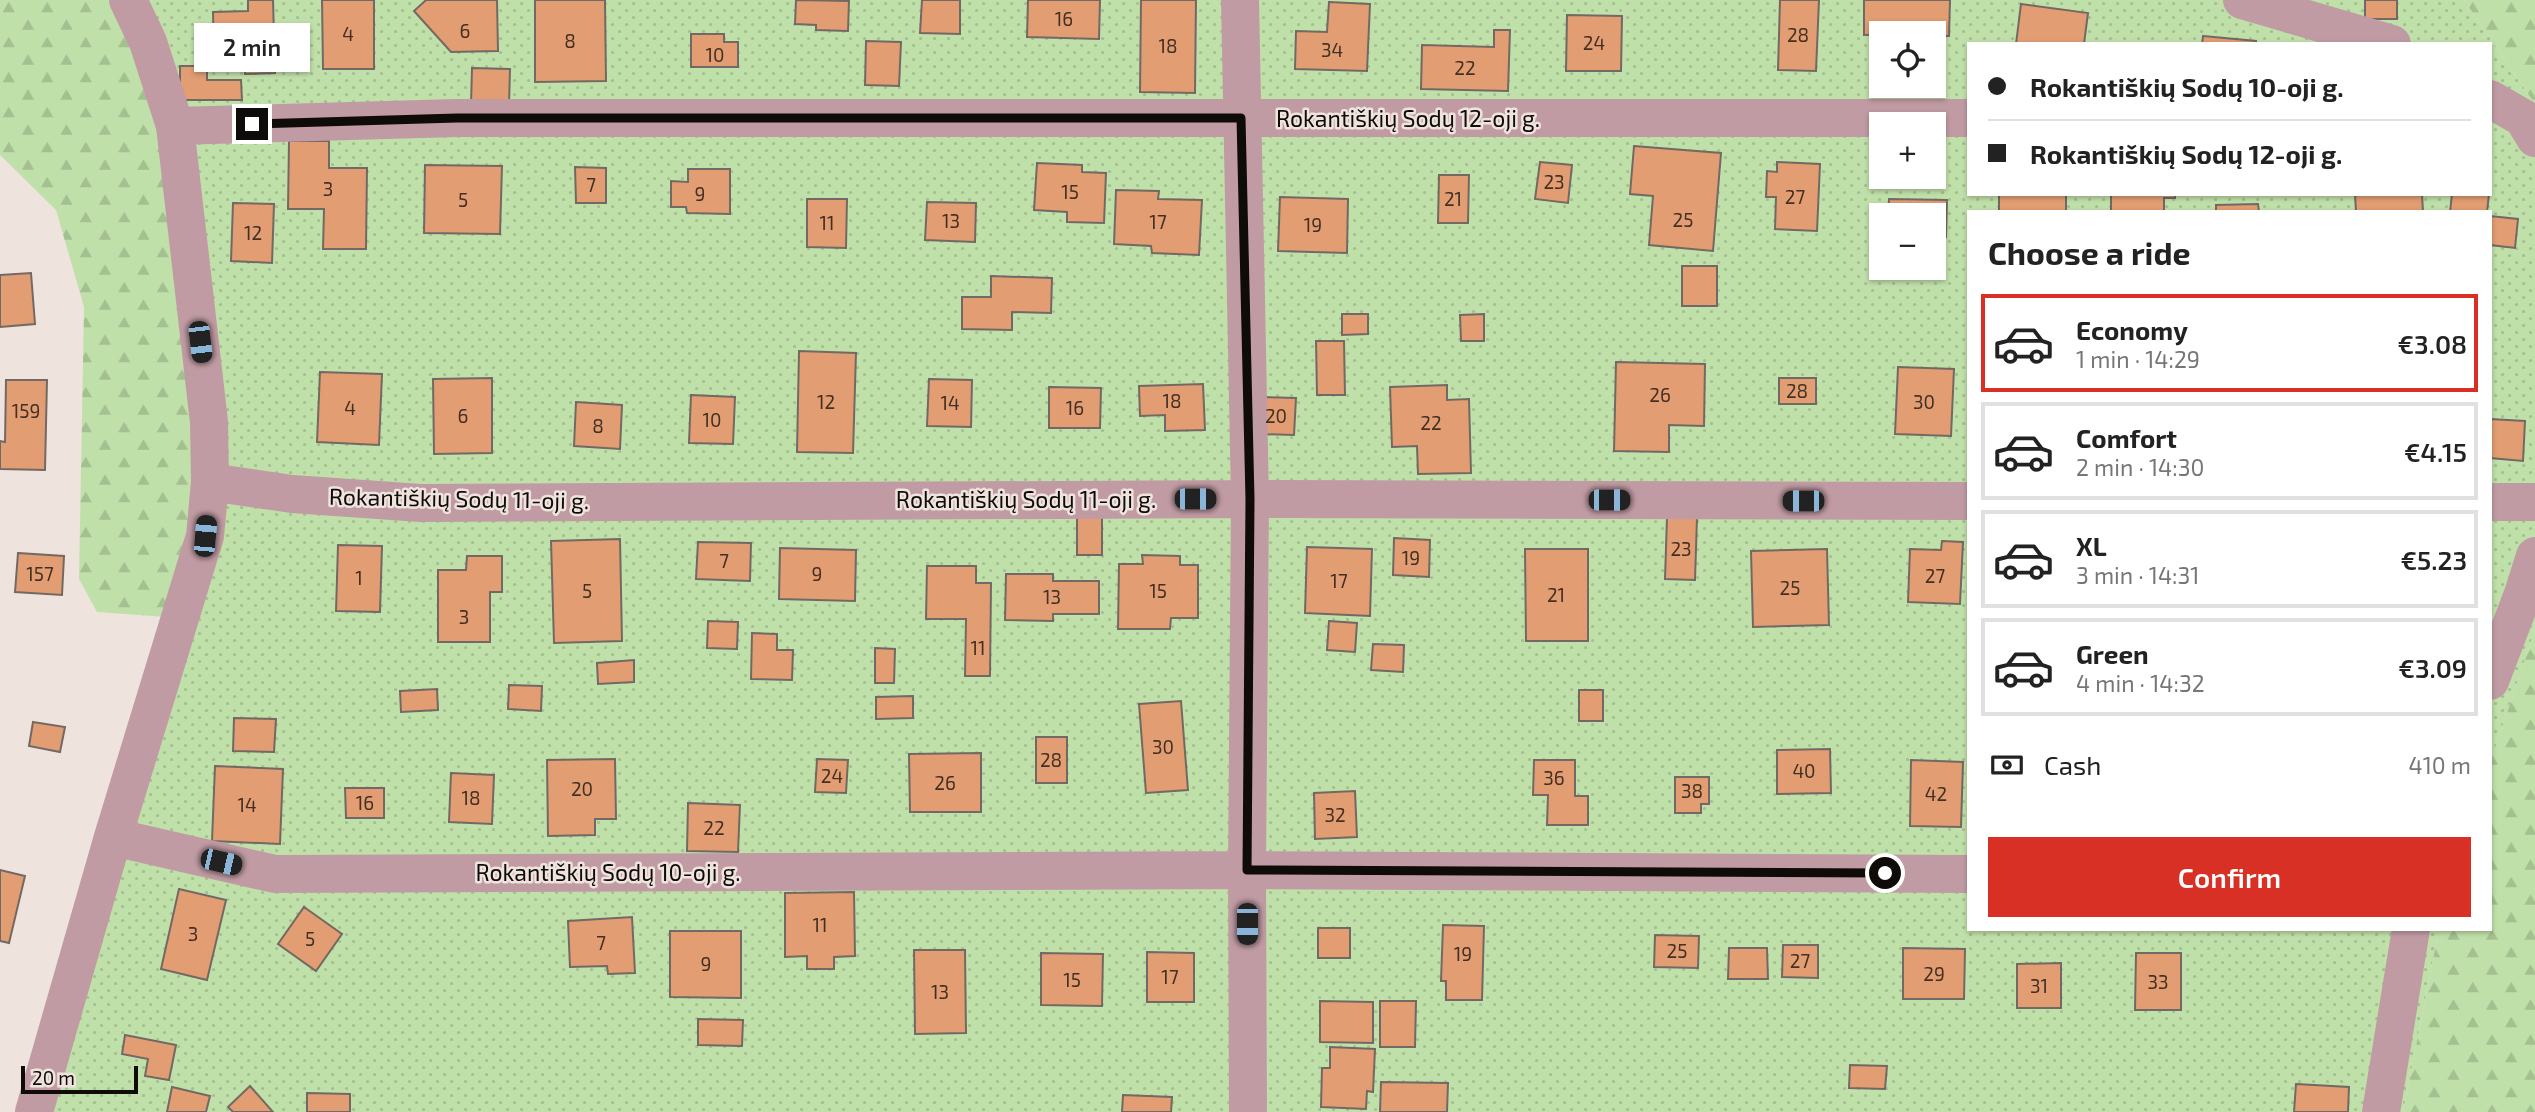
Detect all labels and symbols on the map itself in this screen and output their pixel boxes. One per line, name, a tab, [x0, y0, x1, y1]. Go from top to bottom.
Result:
house number: 16	[1055, 7, 1073, 30]
house number: 6	[460, 19, 470, 42]
house number: 4	[342, 22, 354, 45]
callout: 2 min	[194, 23, 310, 72]
house number: 28	[1787, 23, 1809, 46]
house number: 8	[564, 29, 576, 52]
house number: 24	[1583, 31, 1605, 54]
house number: 18	[1158, 34, 1178, 57]
house number: 34	[1321, 38, 1343, 61]
house number: 10	[705, 43, 725, 66]
house number: 22	[1454, 56, 1476, 79]
street label: Rokantiškių Sodų 12-oji g.	[1276, 104, 1540, 132]
route end	[236, 108, 268, 140]
house number: 23	[1543, 170, 1565, 193]
house number: 7	[586, 173, 596, 196]
house number: 3	[323, 177, 333, 200]
house number: 15	[1061, 180, 1079, 203]
house number: 9	[695, 182, 705, 205]
house number: 27	[1785, 185, 1805, 208]
house number: 21	[1444, 187, 1462, 210]
house number: 5	[458, 188, 468, 211]
house number: 25	[1673, 208, 1693, 231]
house number: 13	[942, 209, 960, 232]
house number: 17	[1149, 210, 1167, 233]
house number: 11	[819, 211, 835, 234]
house number: 19	[1304, 213, 1322, 236]
house number: 12	[244, 221, 262, 244]
car	[188, 320, 213, 364]
house number: 28	[1786, 379, 1808, 402]
house number: 26	[1649, 383, 1671, 406]
house number: 18	[1162, 389, 1182, 412]
house number: 12	[817, 390, 835, 413]
house number: 30	[1913, 390, 1935, 413]
house number: 14	[940, 391, 960, 414]
house number: 4	[344, 396, 356, 419]
house number: 16	[1066, 396, 1084, 419]
house number: 159	[12, 399, 40, 422]
house number: 6	[458, 404, 468, 427]
house number: 20	[1265, 404, 1287, 427]
house number: 10	[702, 408, 722, 431]
house number: 22	[1420, 411, 1442, 434]
house number: 8	[592, 414, 604, 437]
street label: Rokantiškių Sodų 11-oji g.	[329, 482, 589, 514]
street label: Rokantiškių Sodų 11-oji g.	[896, 485, 1156, 513]
car	[1175, 489, 1217, 510]
car	[1589, 490, 1631, 511]
car	[1783, 491, 1825, 512]
car	[193, 514, 218, 558]
house number: 23	[1670, 537, 1692, 560]
house number: 19	[1402, 546, 1420, 569]
house number: 7	[719, 549, 729, 572]
house number: 157	[26, 562, 54, 585]
house number: 9	[812, 562, 822, 585]
house number: 27	[1925, 564, 1945, 587]
house number: 1	[355, 566, 363, 589]
house number: 17	[1330, 569, 1348, 592]
house number: 25	[1780, 576, 1800, 599]
house number: 5	[582, 579, 592, 602]
house number: 15	[1149, 579, 1167, 602]
house number: 21	[1547, 583, 1565, 606]
house number: 13	[1043, 585, 1061, 608]
house number: 3	[459, 605, 469, 628]
house number: 11	[970, 636, 986, 659]
house number: 30	[1152, 735, 1174, 758]
house number: 28	[1040, 748, 1062, 771]
house number: 40	[1792, 759, 1816, 782]
house number: 24	[821, 764, 843, 787]
house number: 36	[1543, 766, 1565, 789]
house number: 26	[934, 771, 956, 794]
house number: 20	[571, 777, 593, 800]
house number: 38	[1681, 779, 1703, 802]
house number: 42	[1925, 782, 1947, 805]
house number: 18	[461, 786, 481, 809]
house number: 16	[356, 791, 374, 814]
house number: 14	[237, 793, 257, 816]
house number: 32	[1324, 803, 1346, 826]
house number: 22	[703, 816, 725, 839]
car	[199, 847, 244, 877]
route start	[1869, 857, 1901, 889]
street label: Rokantiškių Sodų 10-oji g.	[475, 858, 741, 886]
car	[1237, 903, 1258, 945]
house number: 11	[812, 913, 828, 936]
house number: 3	[188, 922, 198, 945]
house number: 5	[305, 927, 315, 950]
house number: 7	[596, 931, 606, 954]
house number: 25	[1667, 939, 1687, 962]
house number: 19	[1454, 942, 1472, 965]
house number: 27	[1790, 949, 1810, 972]
house number: 9	[701, 952, 711, 975]
house number: 29	[1923, 962, 1945, 985]
house number: 17	[1161, 965, 1179, 988]
house number: 15	[1063, 968, 1081, 991]
house number: 33	[2147, 970, 2169, 993]
house number: 31	[2030, 974, 2048, 997]
house number: 13	[931, 980, 949, 1003]
scale bar	[21, 1063, 138, 1095]

